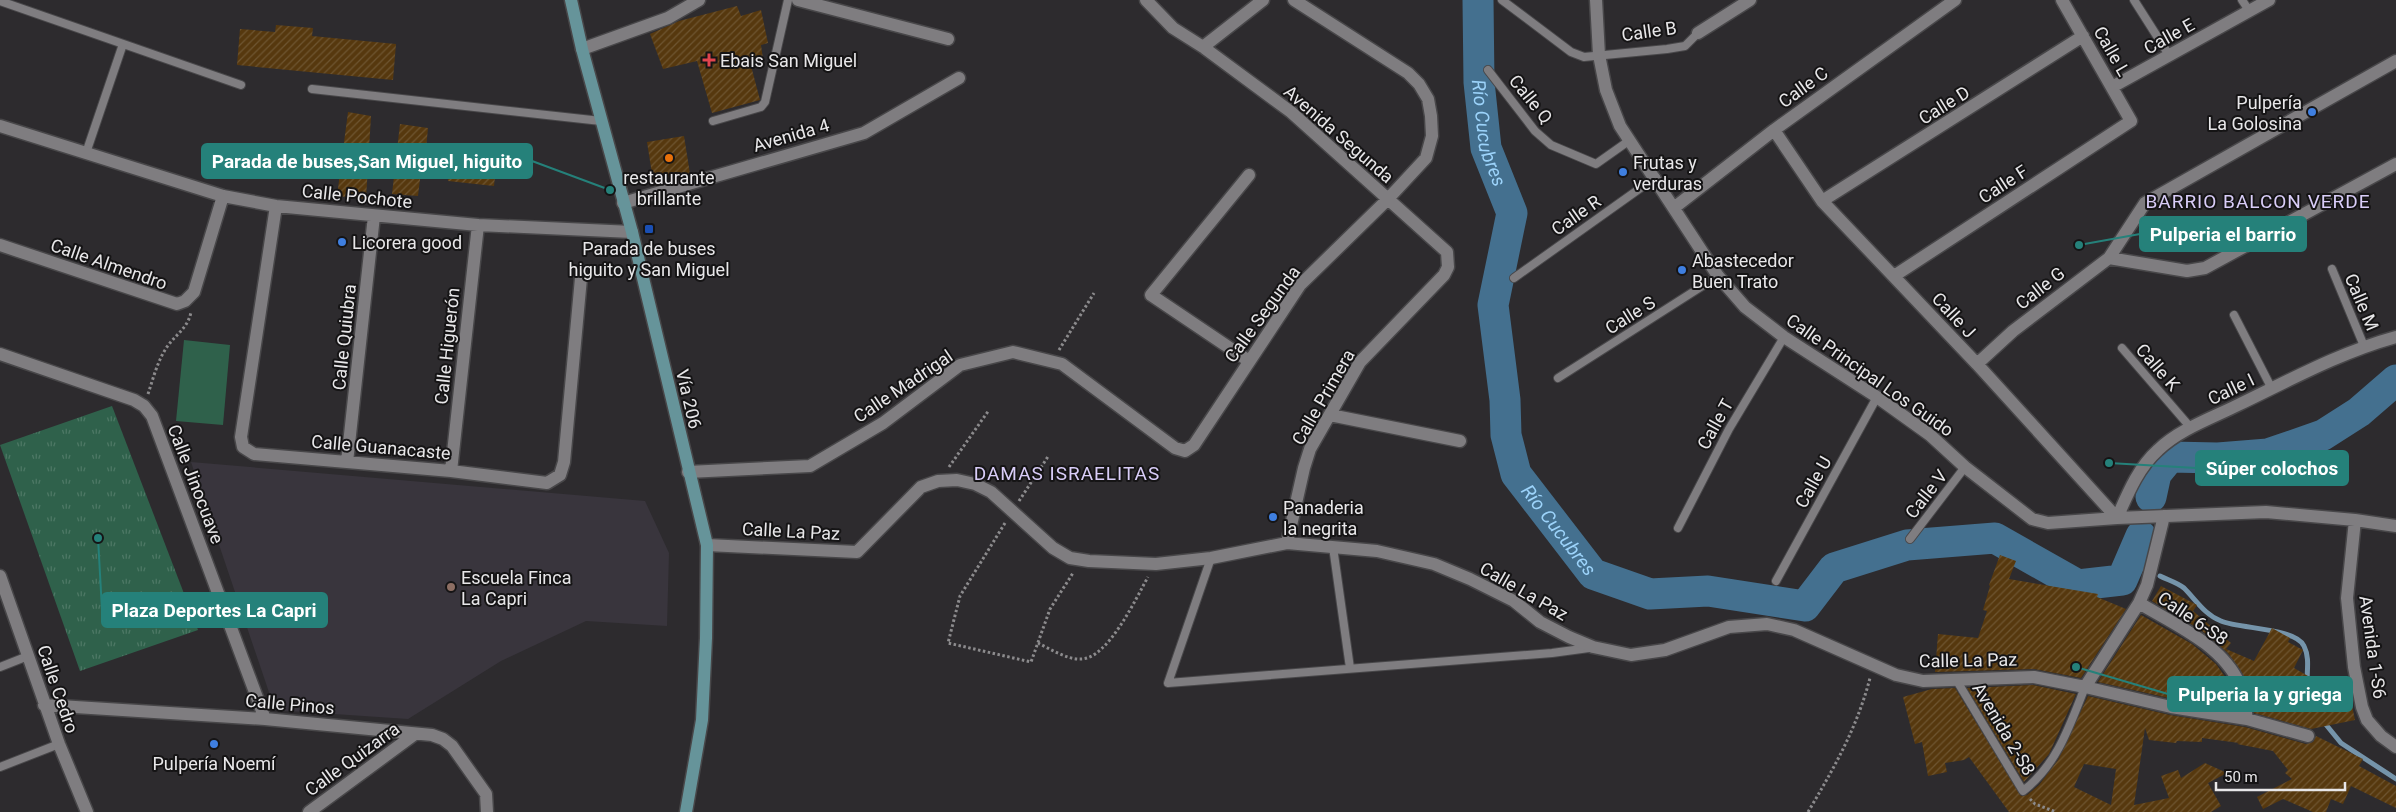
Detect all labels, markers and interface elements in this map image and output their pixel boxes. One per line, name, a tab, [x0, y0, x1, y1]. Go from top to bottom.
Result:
street label: Calle E	[2140, 14, 2198, 58]
street label: Calle B	[1620, 17, 1678, 45]
street label: Calle L	[2089, 22, 2135, 80]
place label: Ebais San Miguel	[720, 50, 857, 71]
marker: Ebais San Miguel	[702, 53, 716, 67]
street label: Calle C	[1774, 62, 1832, 112]
street label: Calle Q	[1505, 70, 1557, 128]
water label: Río Cucubres	[1467, 78, 1512, 189]
street label: Avenida Segunda	[1280, 81, 1398, 187]
street label: Calle D	[1915, 81, 1973, 129]
place label: Pulpería La Golosina	[2207, 92, 2302, 134]
marker: Pulpería La Golosina	[2306, 106, 2318, 118]
street label: Avenida 4	[750, 114, 832, 156]
callout: Parada de buses,San Miguel, higuito	[202, 144, 532, 178]
text: Parada de buses,San Miguel, higuito	[212, 150, 522, 173]
marker: restaurante brillante	[663, 152, 675, 164]
place label: Frutas y verduras	[1633, 152, 1702, 194]
street label: Calle F	[1975, 160, 2031, 208]
marker: Frutas y verduras	[1617, 166, 1629, 178]
place label: restaurante brillante	[623, 167, 715, 209]
street label: Calle Pochote	[301, 180, 413, 212]
district label: BARRIO BALCON VERDE	[2145, 190, 2371, 213]
street label: Calle R	[1547, 191, 1605, 239]
callout: Pulperia el barrio	[2140, 217, 2306, 251]
marker: Parada de buses higuito y San Miguel	[643, 223, 655, 235]
text: Pulperia el barrio	[2150, 223, 2296, 246]
place label: Licorera good	[352, 232, 462, 253]
street label: Calle Almendro	[48, 234, 170, 294]
marker: Licorera good	[336, 236, 348, 248]
place label: Parada de buses higuito y San Miguel	[568, 238, 730, 280]
place label: Abastecedor Buen Trato	[1692, 250, 1794, 292]
street label: Calle Segunda	[1220, 262, 1304, 366]
street label: Calle G	[2011, 262, 2069, 314]
marker: Abastecedor Buen Trato	[1676, 264, 1688, 276]
street label: Calle M	[2341, 270, 2383, 334]
street label: Calle Quiubra	[328, 283, 360, 391]
street label: Calle Higuerón	[430, 287, 464, 405]
street label: Calle J	[1928, 288, 1980, 342]
street label: Calle S	[1601, 291, 1659, 338]
street label: Calle Principal Los Guido	[1782, 309, 1958, 441]
street label: Calle K	[2132, 339, 2185, 395]
street label: Calle Madrigal	[850, 345, 956, 427]
street label: Calle Primera	[1287, 345, 1359, 449]
street label: Vía 206	[672, 367, 706, 431]
street label: Calle I	[2204, 369, 2258, 409]
street label: Calle T	[1693, 395, 1738, 453]
street label: Calle Jinocuave	[164, 421, 228, 547]
street label: Calle Guanacaste	[310, 430, 452, 464]
callout: Súper colochos	[2196, 451, 2348, 485]
street label: Calle U	[1790, 452, 1836, 512]
text: Súper colochos	[2206, 457, 2338, 480]
district label: DAMAS ISRAELITAS	[974, 462, 1160, 485]
street label: Calle V	[1901, 465, 1952, 522]
water label: Río Cucubres	[1517, 480, 1601, 580]
place label: Panaderia la negrita	[1283, 497, 1364, 539]
marker: Panaderia la negrita	[1267, 511, 1279, 523]
street label: Calle La Paz	[741, 518, 841, 544]
street label: Calle La Paz	[1476, 557, 1572, 625]
place label: Escuela Finca La Capri	[461, 567, 572, 609]
marker: Escuela Finca La Capri	[445, 581, 457, 593]
street label: Calle 6-S8	[2154, 587, 2232, 649]
callout: Plaza Deportes La Capri	[102, 593, 327, 627]
street label: Avenida 1-S6	[2355, 594, 2391, 700]
text: Plaza Deportes La Capri	[111, 599, 317, 622]
street label: Calle Cedro	[33, 642, 83, 736]
street label: Calle La Paz	[1919, 649, 2017, 671]
callout: Pulperia la y griega	[2168, 677, 2352, 711]
street label: Avenida 2-S8	[1968, 679, 2040, 779]
text: Pulperia la y griega	[2178, 683, 2342, 706]
street label: Calle Pinos	[245, 690, 335, 718]
street label: Calle Quizarra	[301, 718, 403, 800]
marker: Pulpería Noemí	[208, 738, 220, 750]
place label: Pulpería Noemí	[152, 753, 276, 774]
scale bar	[2216, 760, 2345, 792]
text: 50 m	[2224, 768, 2258, 786]

